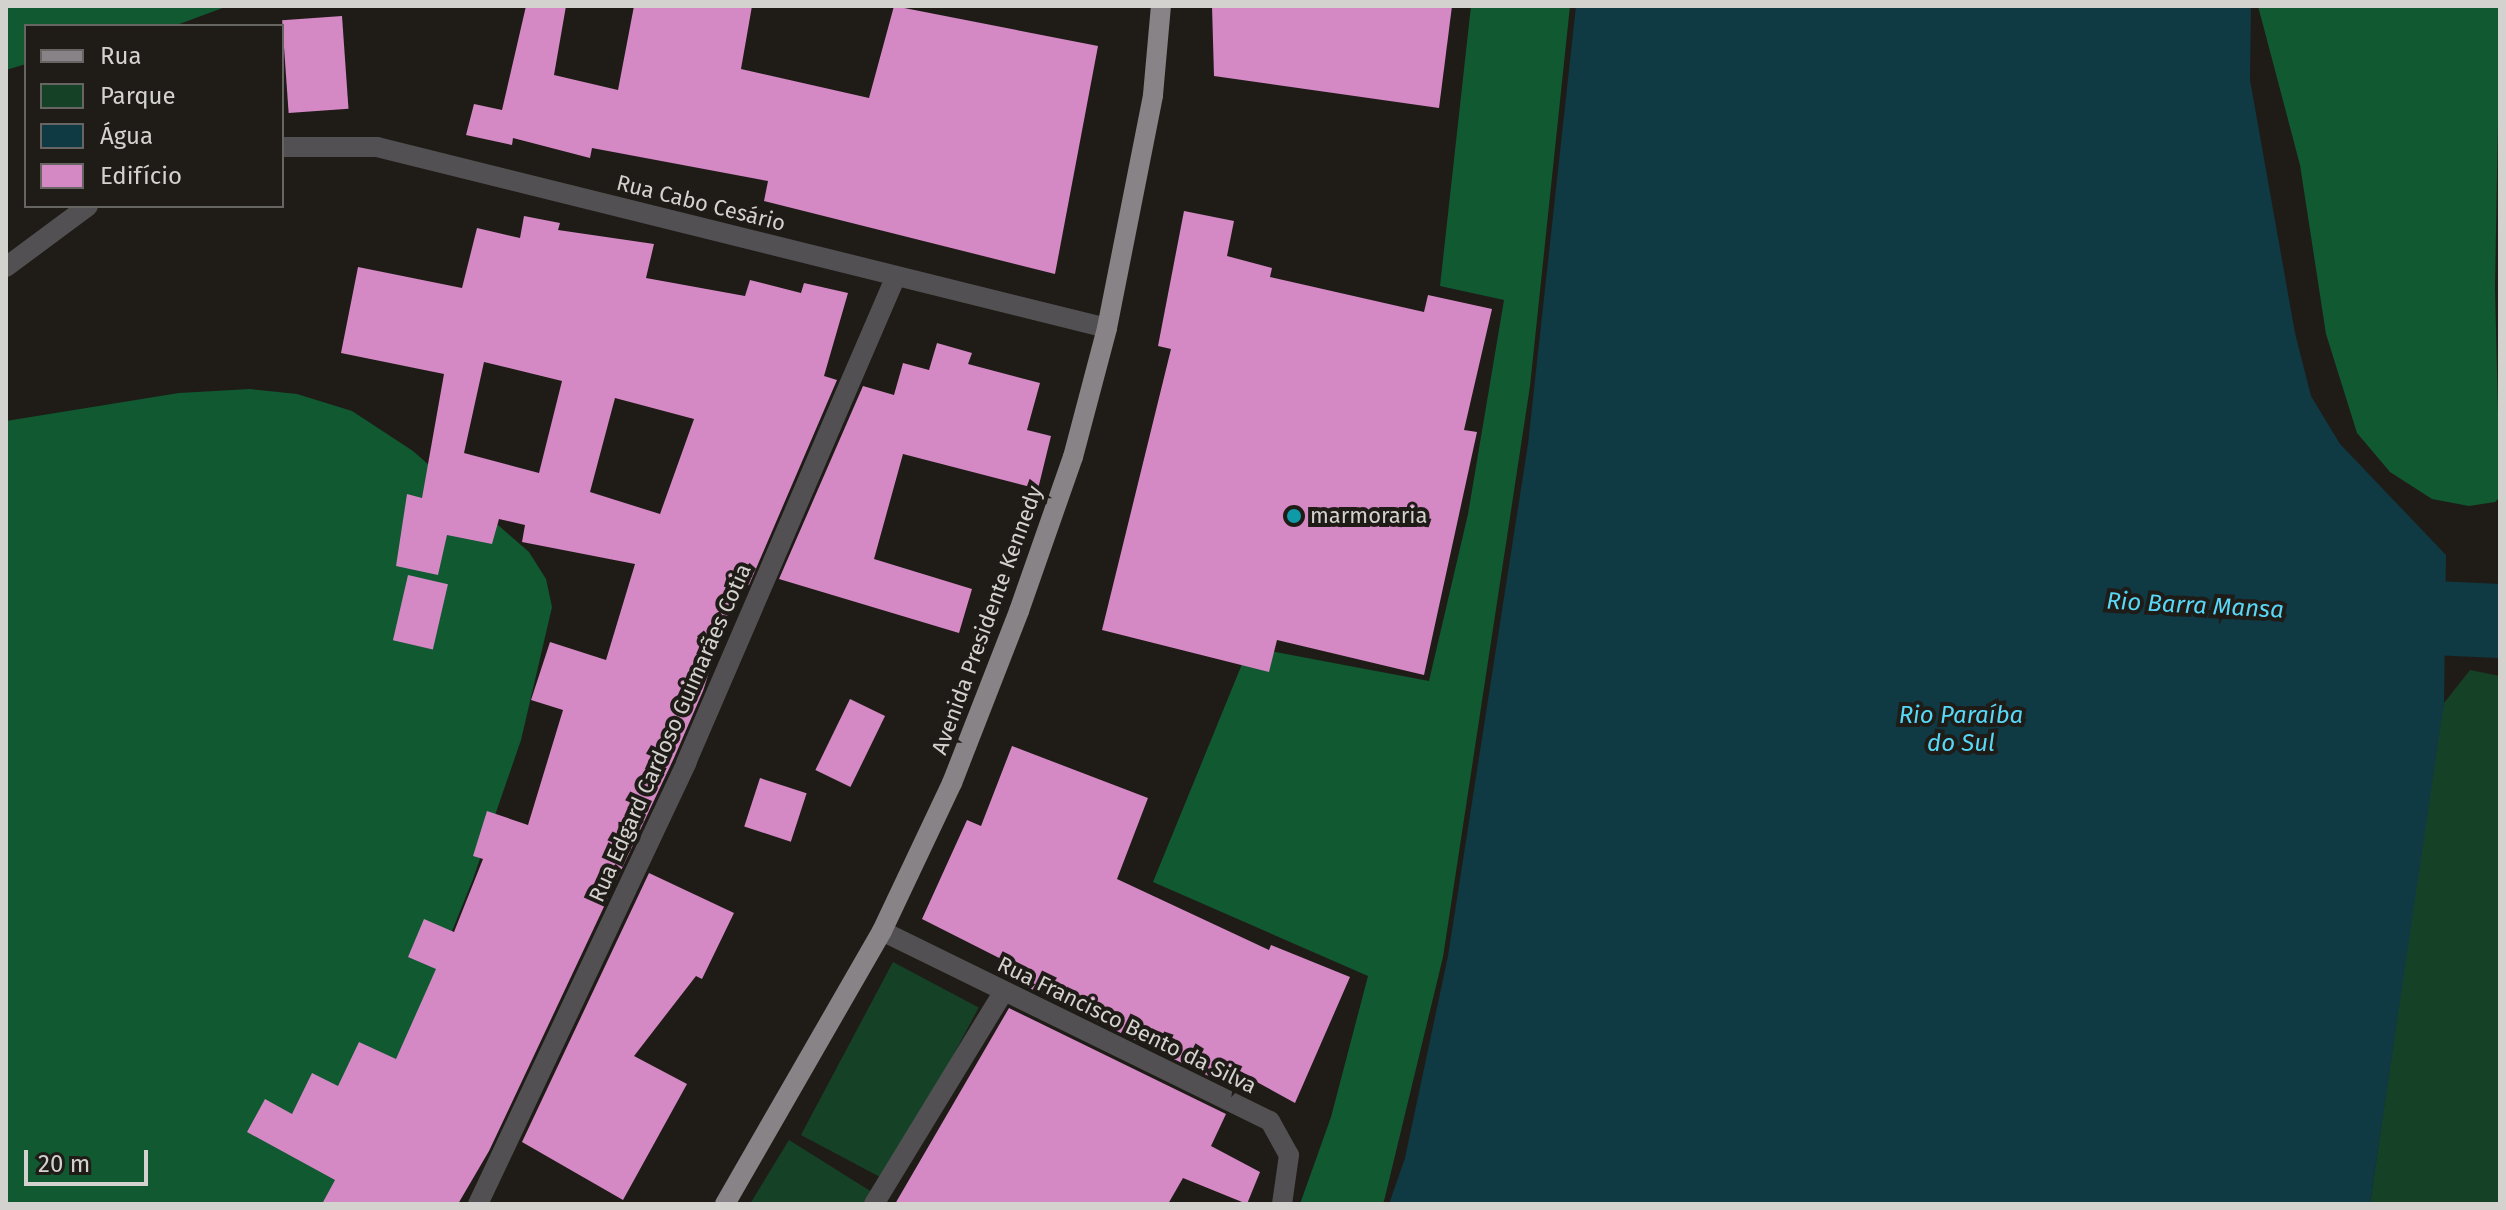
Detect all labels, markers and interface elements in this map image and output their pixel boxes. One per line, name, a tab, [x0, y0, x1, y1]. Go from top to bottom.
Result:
legend	[24, 24, 284, 208]
text: Rua	[100, 42, 142, 70]
text: Parque	[100, 82, 176, 110]
text: Água	[100, 122, 153, 150]
text: Edifício	[100, 162, 182, 190]
street label: Rua Cabo Cesário	[614, 169, 788, 237]
street label: Avenida Presidente Kennedy	[926, 482, 1048, 758]
place label: marmoraria	[1310, 503, 1427, 529]
marker: marmoraria	[1285, 507, 1303, 525]
street label: Rua Edgard Cardoso Guimarães Cotia	[583, 560, 757, 906]
water label: Rio Barra Mansa	[2106, 587, 2284, 625]
water label: Rio Paraíba do Sul	[1899, 702, 2023, 758]
street label: Rua Francisco Bento da Silva	[993, 951, 1261, 1099]
scale bar	[28, 1134, 152, 1184]
text: 20 m	[38, 1150, 90, 1178]

